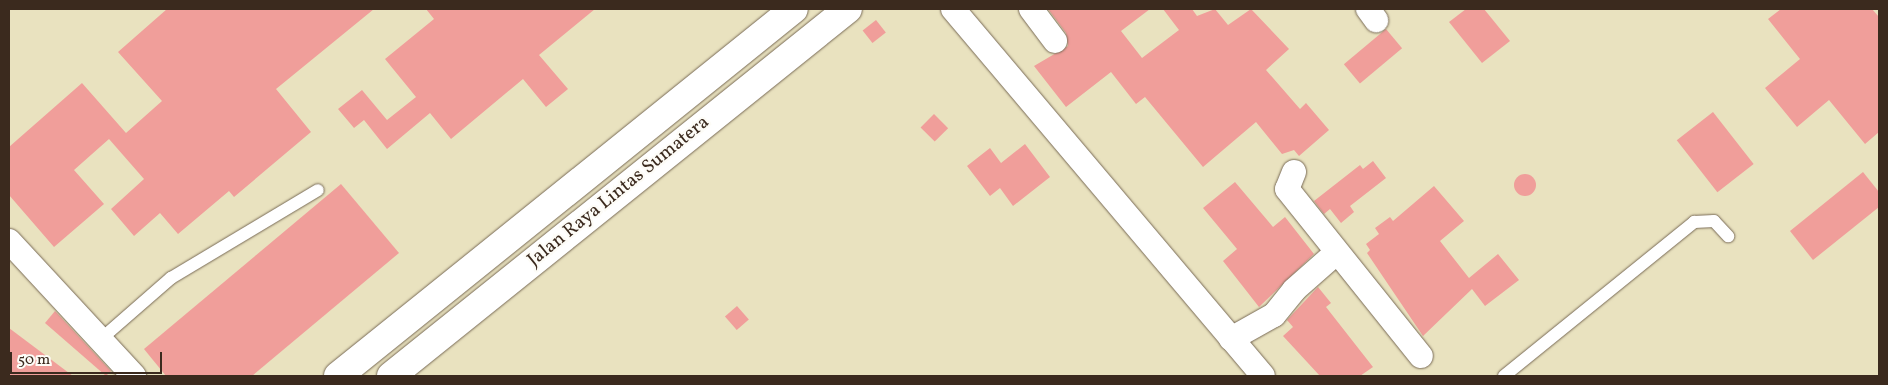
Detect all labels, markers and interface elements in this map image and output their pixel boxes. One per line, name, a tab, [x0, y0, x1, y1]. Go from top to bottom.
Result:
street label: Jalan Raya Lintas Sumatera	[524, 112, 714, 272]
scale bar	[12, 342, 165, 374]
text: 50 m	[18, 350, 50, 371]

